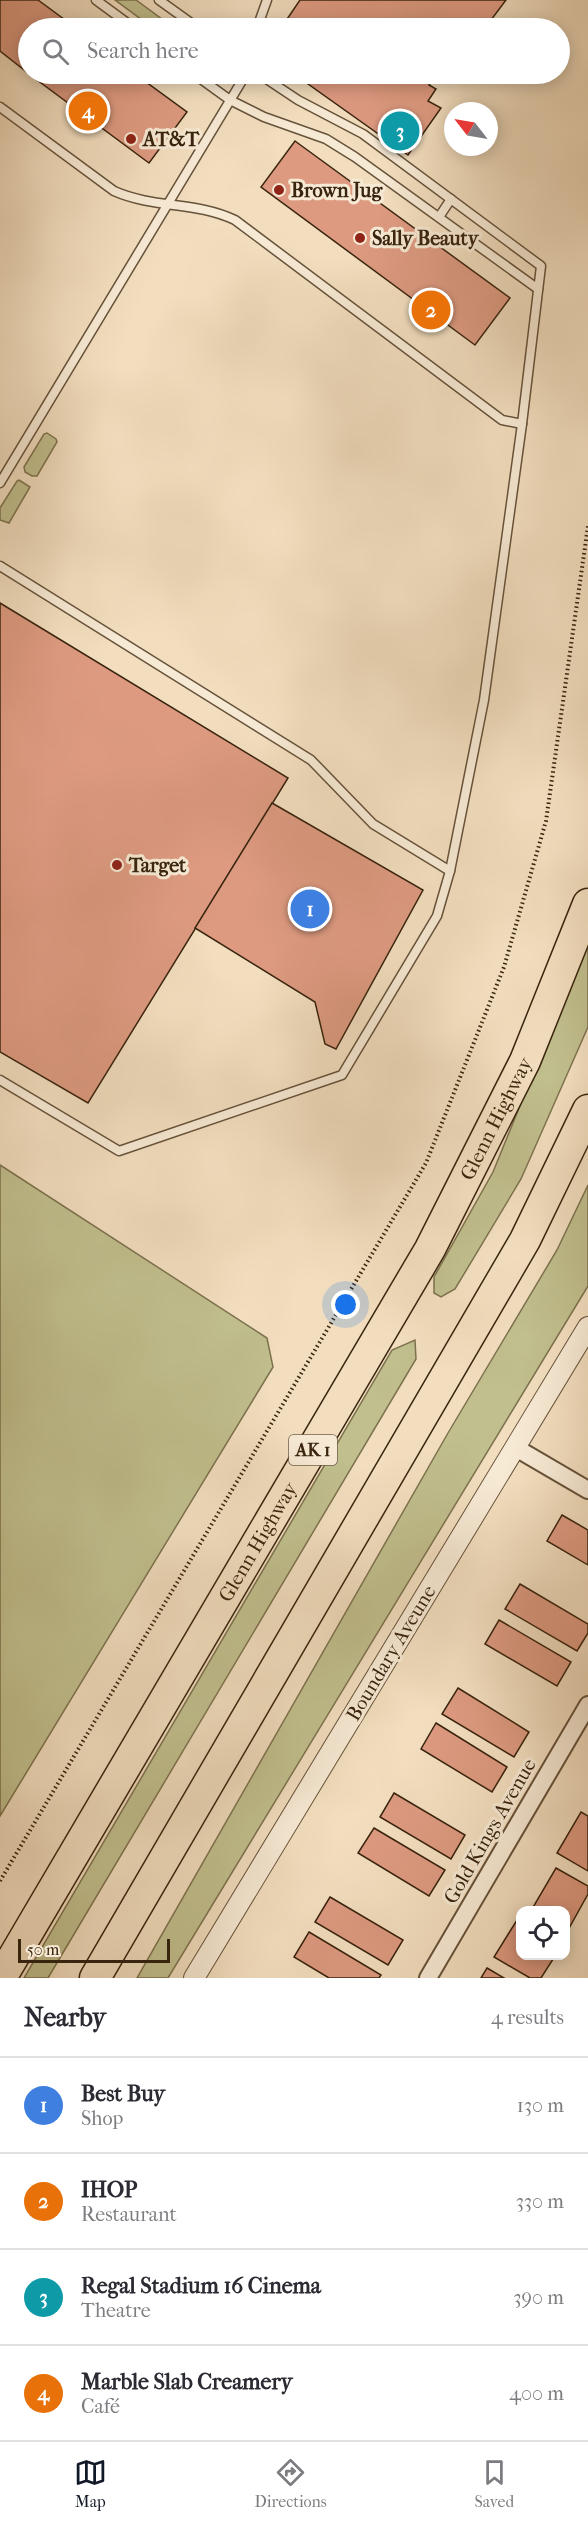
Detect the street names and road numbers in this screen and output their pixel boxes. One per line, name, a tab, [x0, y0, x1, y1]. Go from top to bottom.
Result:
street label: Glenn Highway	[455, 1052, 537, 1184]
road number: AK 1	[289, 1435, 337, 1465]
street label: Glenn Highway	[214, 1477, 302, 1606]
street label: Boundary Aveune	[341, 1581, 441, 1725]
street label: Gold Kings Avenue	[439, 1754, 541, 1908]

